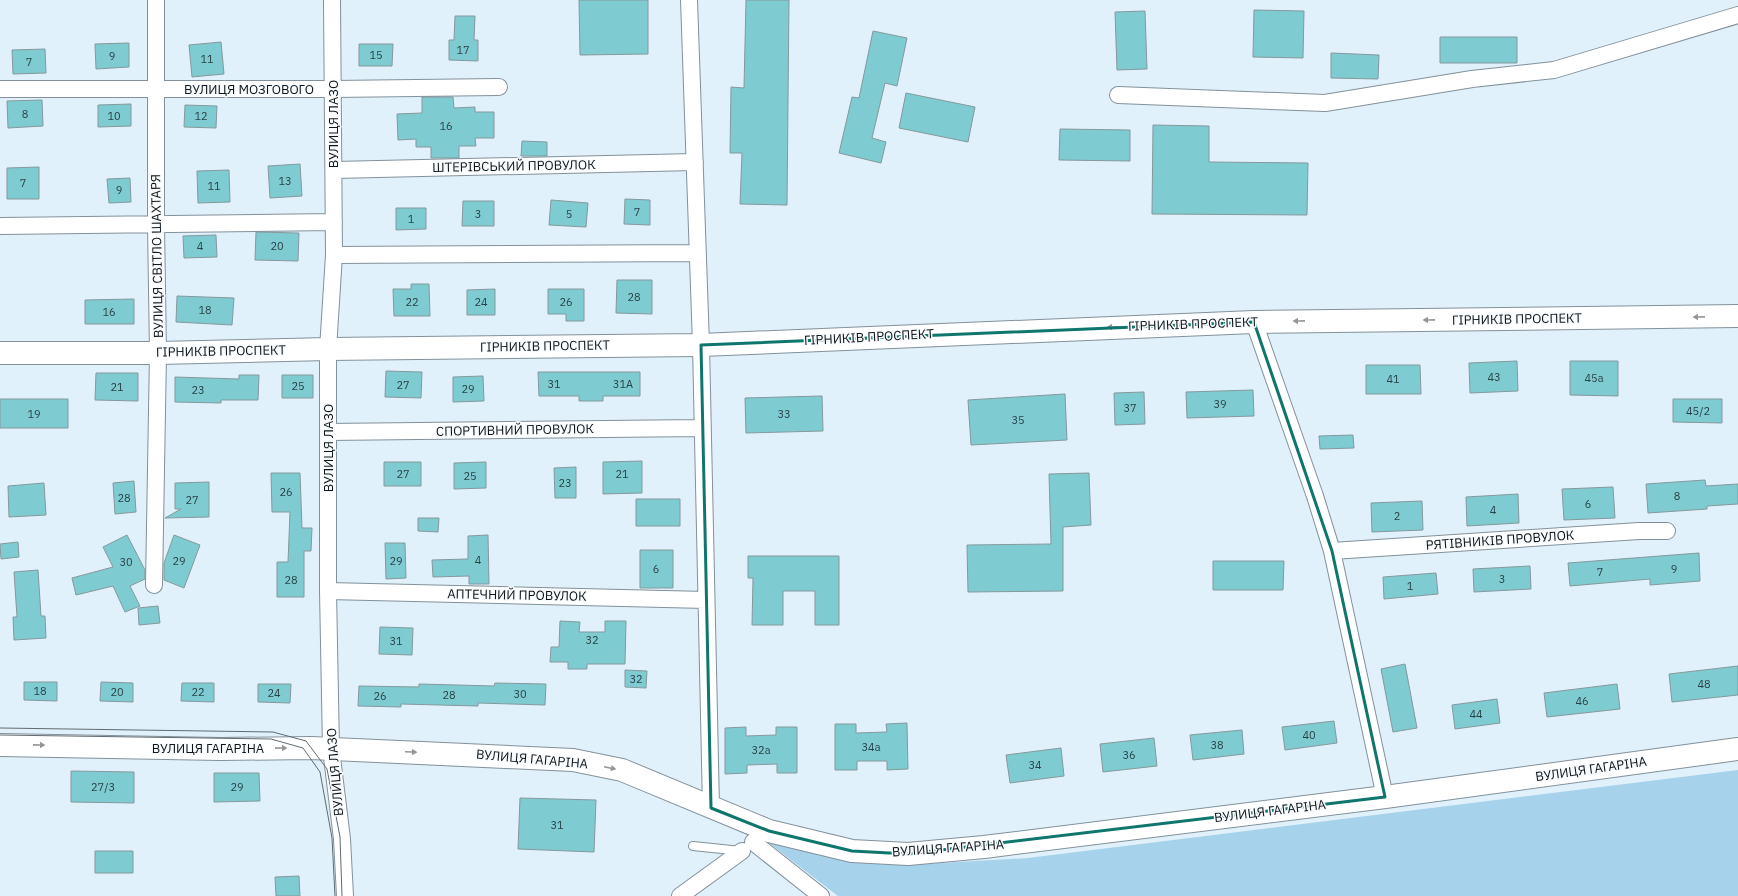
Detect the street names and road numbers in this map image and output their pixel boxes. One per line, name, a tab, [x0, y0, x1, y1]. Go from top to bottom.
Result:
street label: ВУЛИЦЯ ЛАЗО	[325, 80, 342, 168]
street label: ВУЛИЦЯ МОЗГОВОГО	[184, 81, 314, 98]
street label: ШТЕРІВСЬКИЙ ПРОВУЛОК	[432, 156, 596, 176]
street label: ВУЛИЦЯ СВІТЛО ШАХТАРЯ	[147, 174, 167, 338]
street label: ГІРНИКІВ ПРОСПЕКТ	[1452, 309, 1583, 329]
street label: ГІРНИКІВ ПРОСПЕКТ	[1128, 313, 1259, 335]
street label: ГІРНИКІВ ПРОСПЕКТ	[804, 325, 935, 349]
street label: ГІРНИКІВ ПРОСПЕКТ	[480, 336, 611, 356]
street label: ГІРНИКІВ ПРОСПЕКТ	[156, 341, 287, 361]
street label: ВУЛИЦЯ ЛАЗО	[320, 404, 337, 492]
street label: СПОРТИВНИЙ ПРОВУЛОК	[436, 420, 595, 440]
street label: РЯТІВНИКІВ ПРОВУЛОК	[1425, 526, 1575, 554]
street label: АПТЕЧНИЙ ПРОВУЛОК	[447, 585, 587, 605]
street label: ВУЛИЦЯ ЛАЗО	[323, 727, 347, 817]
street label: ВУЛИЦЯ ГАГАРІНА	[152, 740, 265, 757]
street label: ВУЛИЦЯ ГАГАРІНА	[475, 746, 589, 772]
street label: ВУЛИЦЯ ГАГАРІНА	[1534, 753, 1648, 785]
street label: ВУЛИЦЯ ГАГАРІНА	[1213, 796, 1327, 826]
street label: ВУЛИЦЯ ГАГАРІНА	[891, 836, 1005, 860]

